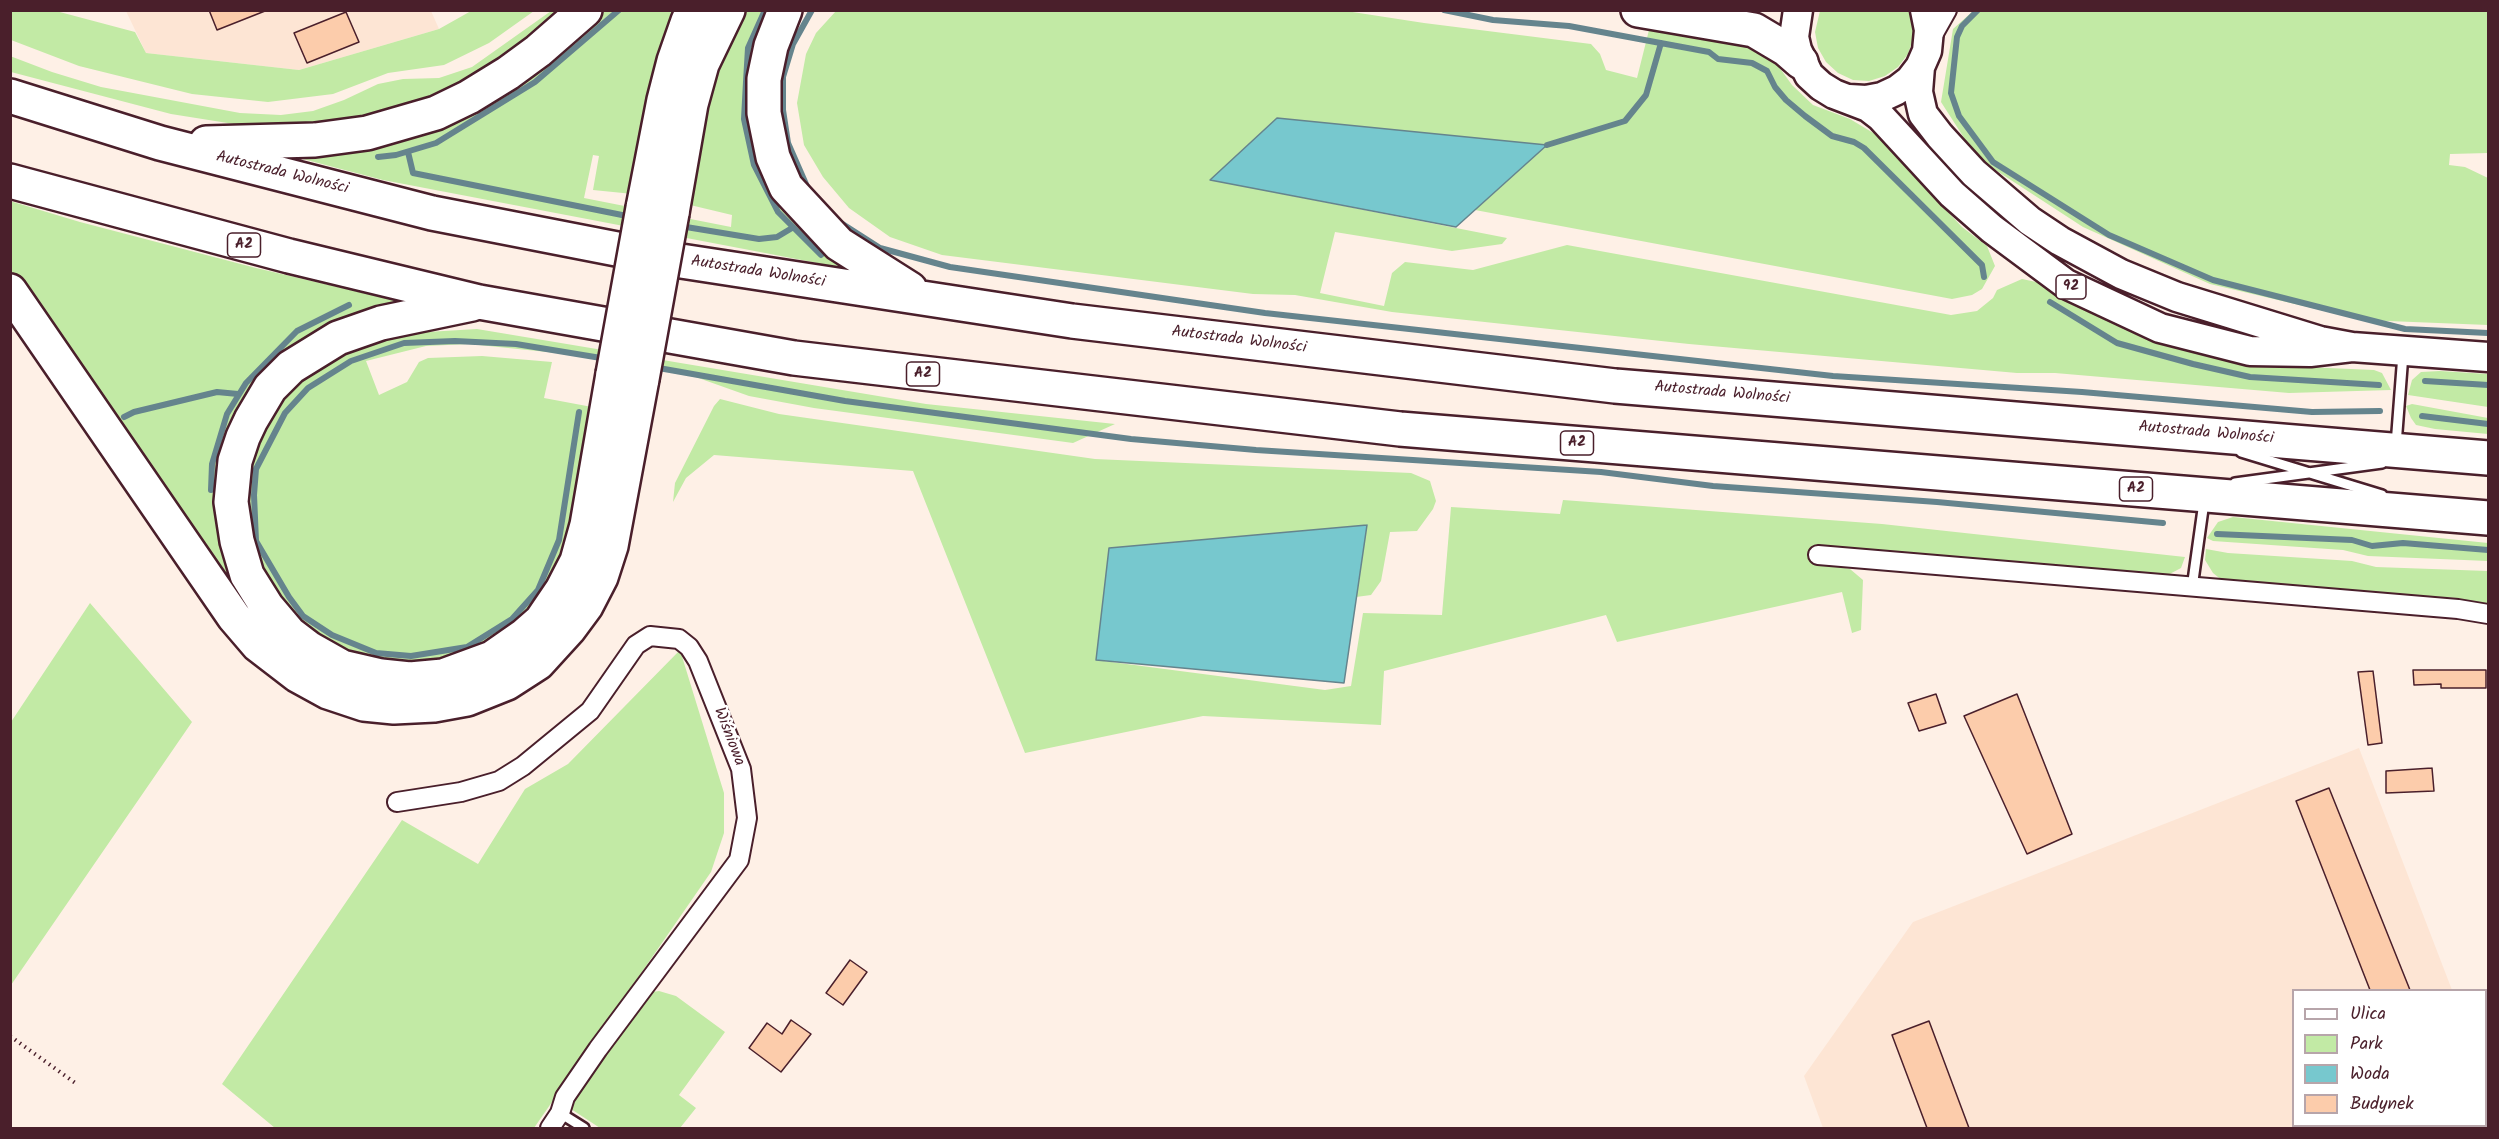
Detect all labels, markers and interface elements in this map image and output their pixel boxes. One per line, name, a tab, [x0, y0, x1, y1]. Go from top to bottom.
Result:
street label: Autostrada Wolności	[214, 148, 350, 200]
road number: A2	[228, 233, 260, 257]
street label: Autostrada Wolności	[689, 253, 827, 293]
road number: 92	[2056, 275, 2086, 299]
street label: Autostrada Wolności	[1170, 323, 1308, 359]
road number: A2	[906, 362, 940, 386]
street label: Autostrada Wolności	[1654, 379, 1790, 409]
street label: Autostrada Wolności	[2138, 419, 2274, 449]
road number: A2	[1560, 431, 1594, 455]
road number: A2	[2120, 477, 2152, 501]
street label: Wiśniowa	[708, 705, 748, 769]
legend	[2292, 989, 2487, 1127]
text: Ulica	[2350, 1000, 2386, 1029]
text: Park	[2350, 1030, 2383, 1059]
text: Woda	[2350, 1060, 2390, 1089]
text: Budynek	[2350, 1090, 2414, 1119]

